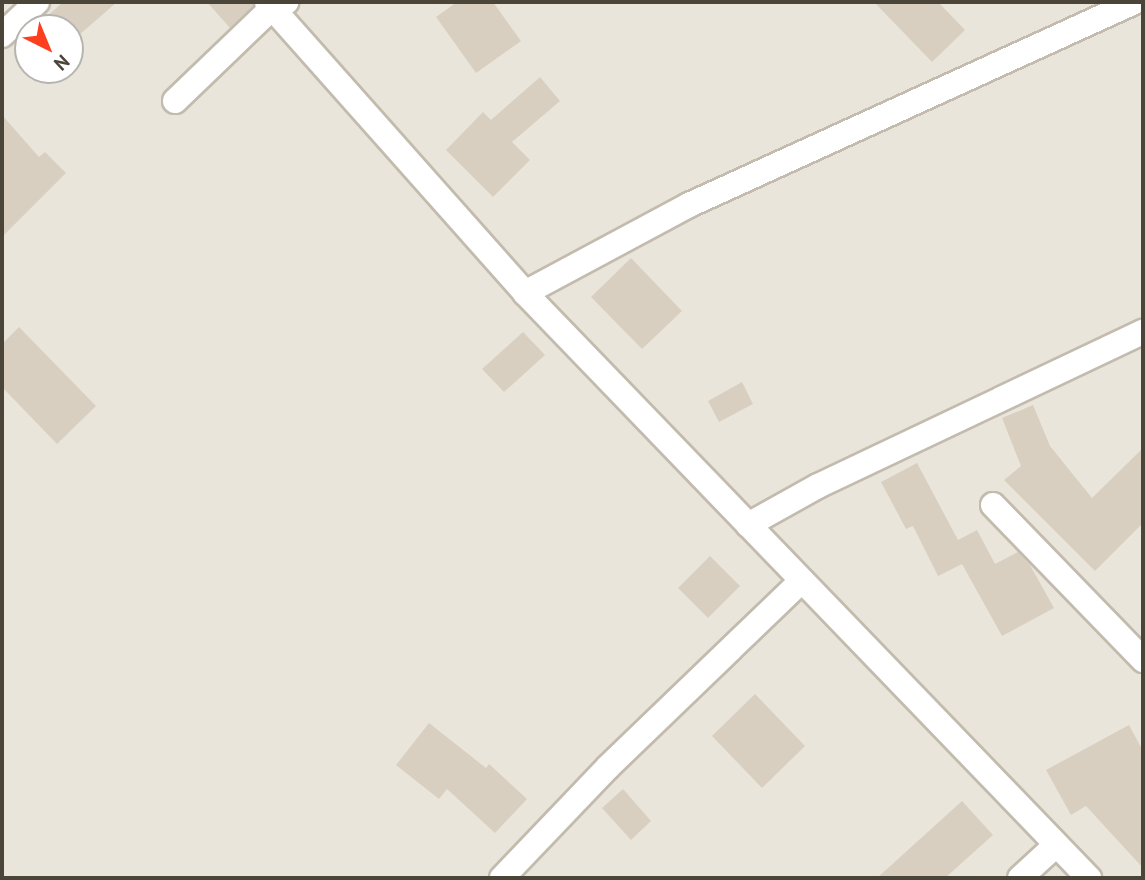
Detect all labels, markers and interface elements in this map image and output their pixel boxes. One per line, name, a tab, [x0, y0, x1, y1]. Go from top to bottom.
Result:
north arrow	[14, 14, 84, 84]
text: N	[49, 50, 75, 76]

